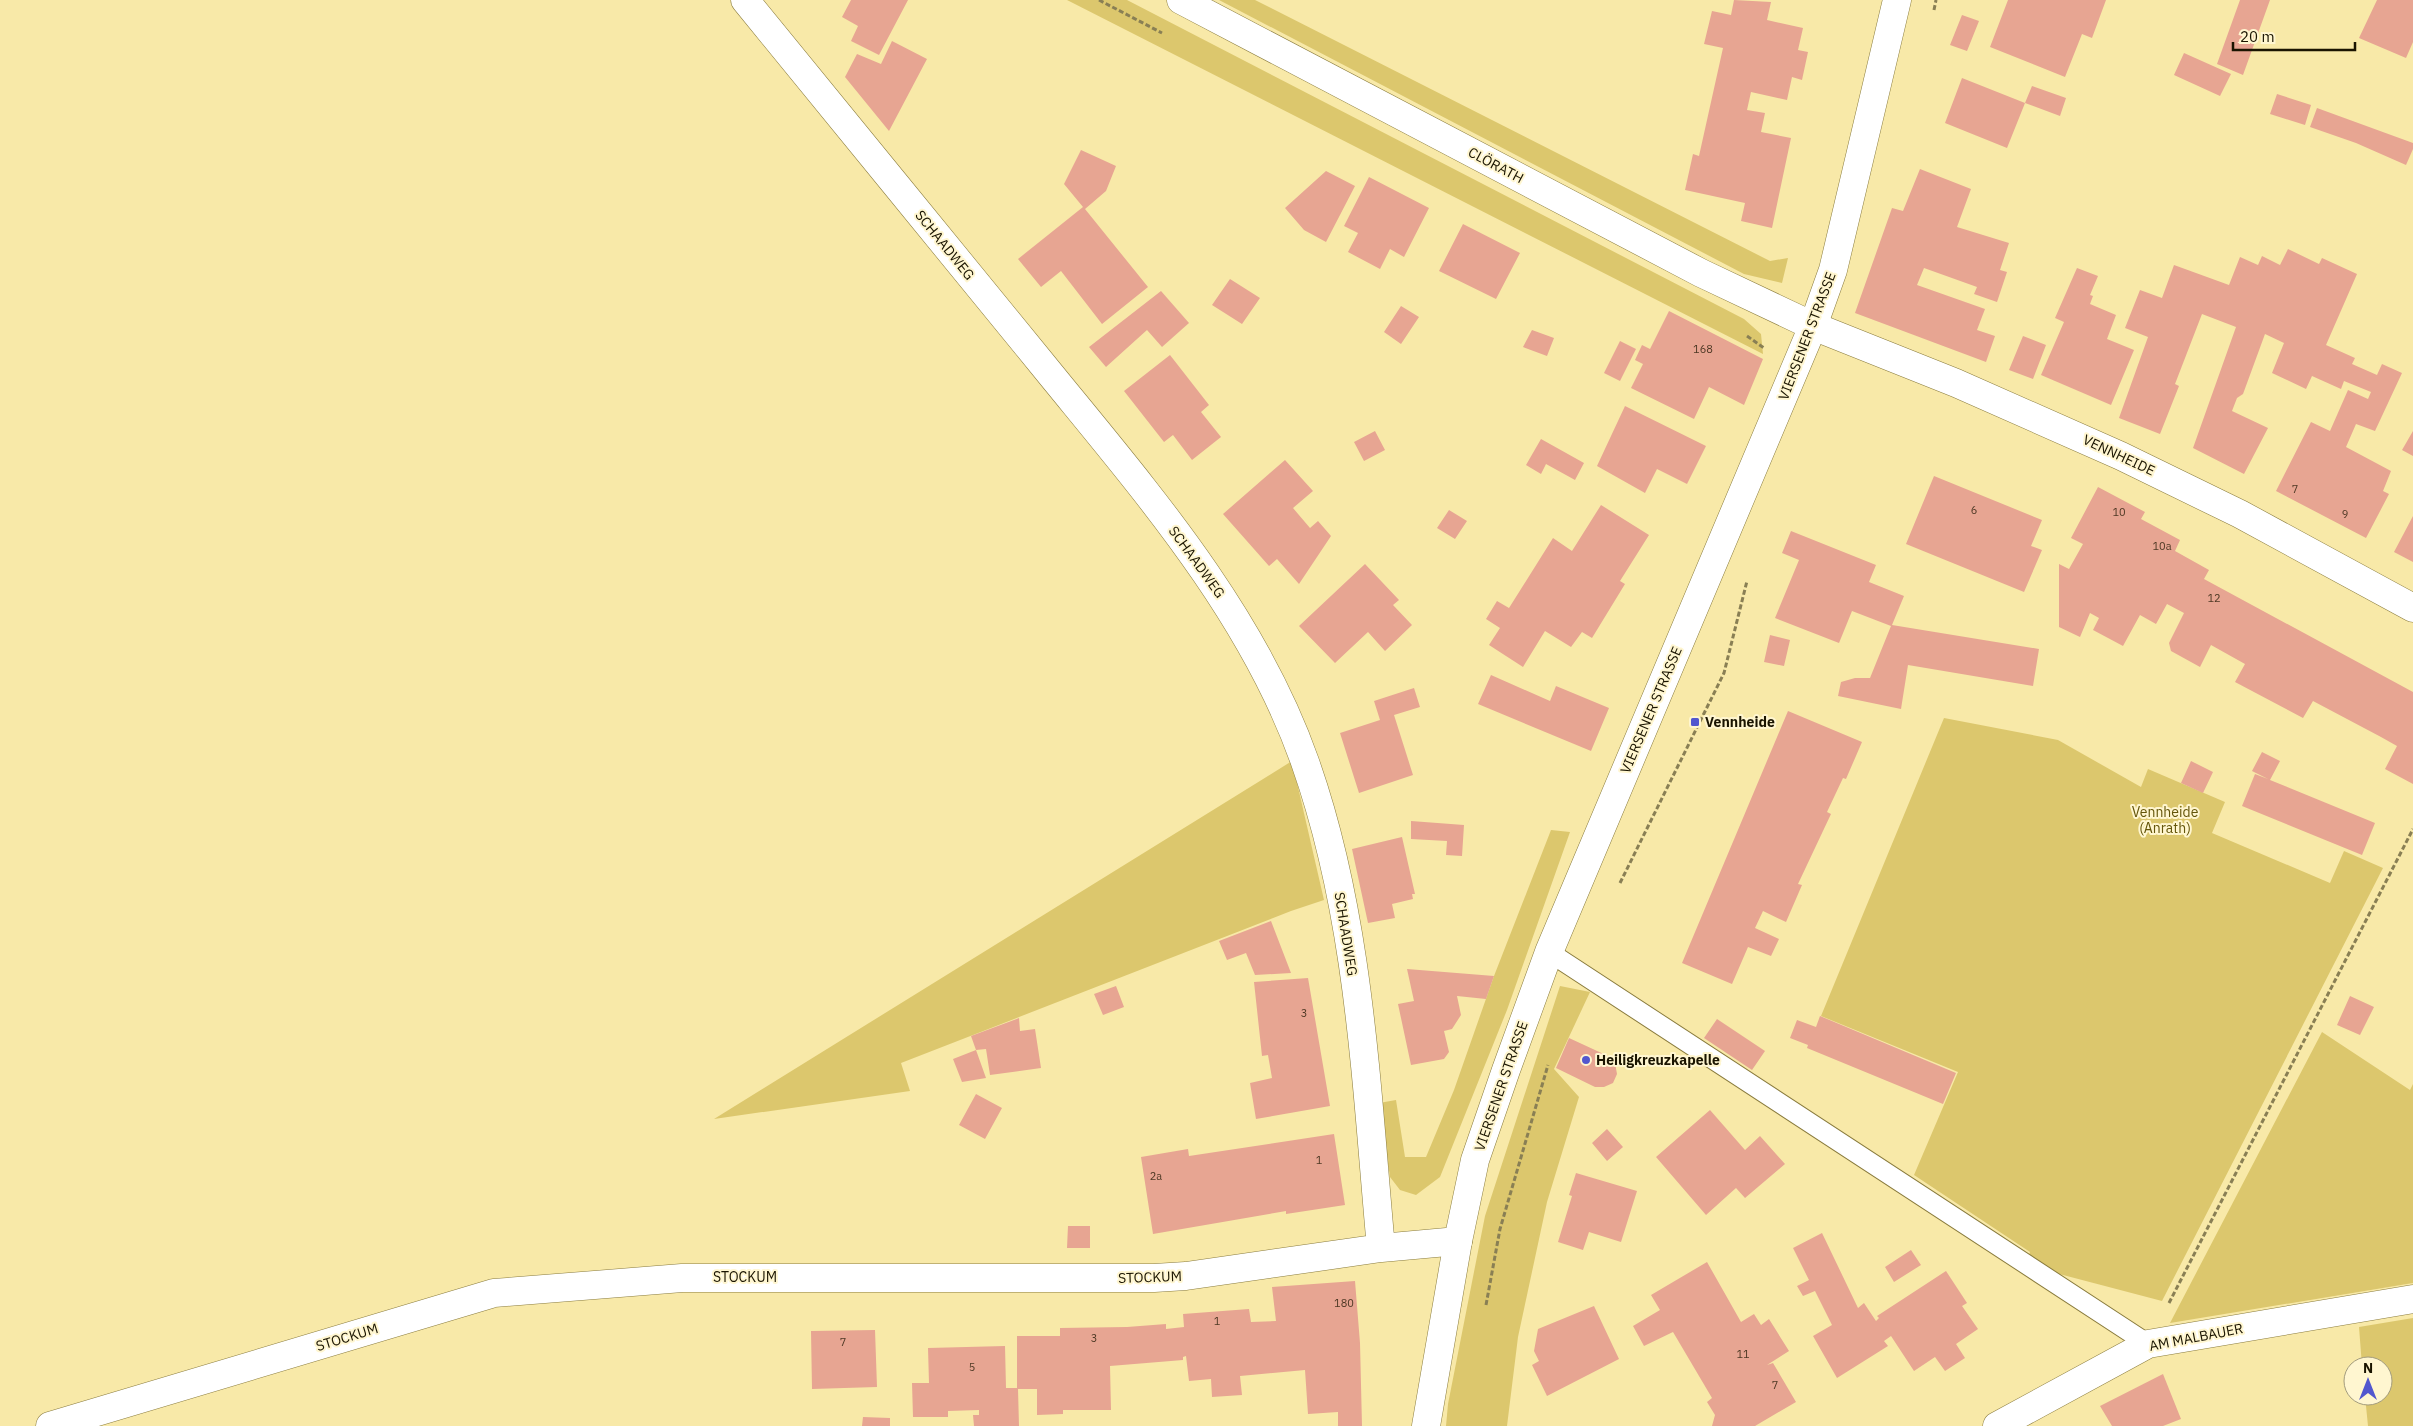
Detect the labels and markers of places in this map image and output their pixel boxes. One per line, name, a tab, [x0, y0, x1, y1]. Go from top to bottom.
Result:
place label: Vennheide	[1705, 713, 1775, 731]
marker: Vennheide	[1689, 716, 1701, 728]
place label: Heiligkreuzkapelle	[1596, 1051, 1720, 1069]
marker: Heiligkreuzkapelle	[1580, 1054, 1592, 1066]

